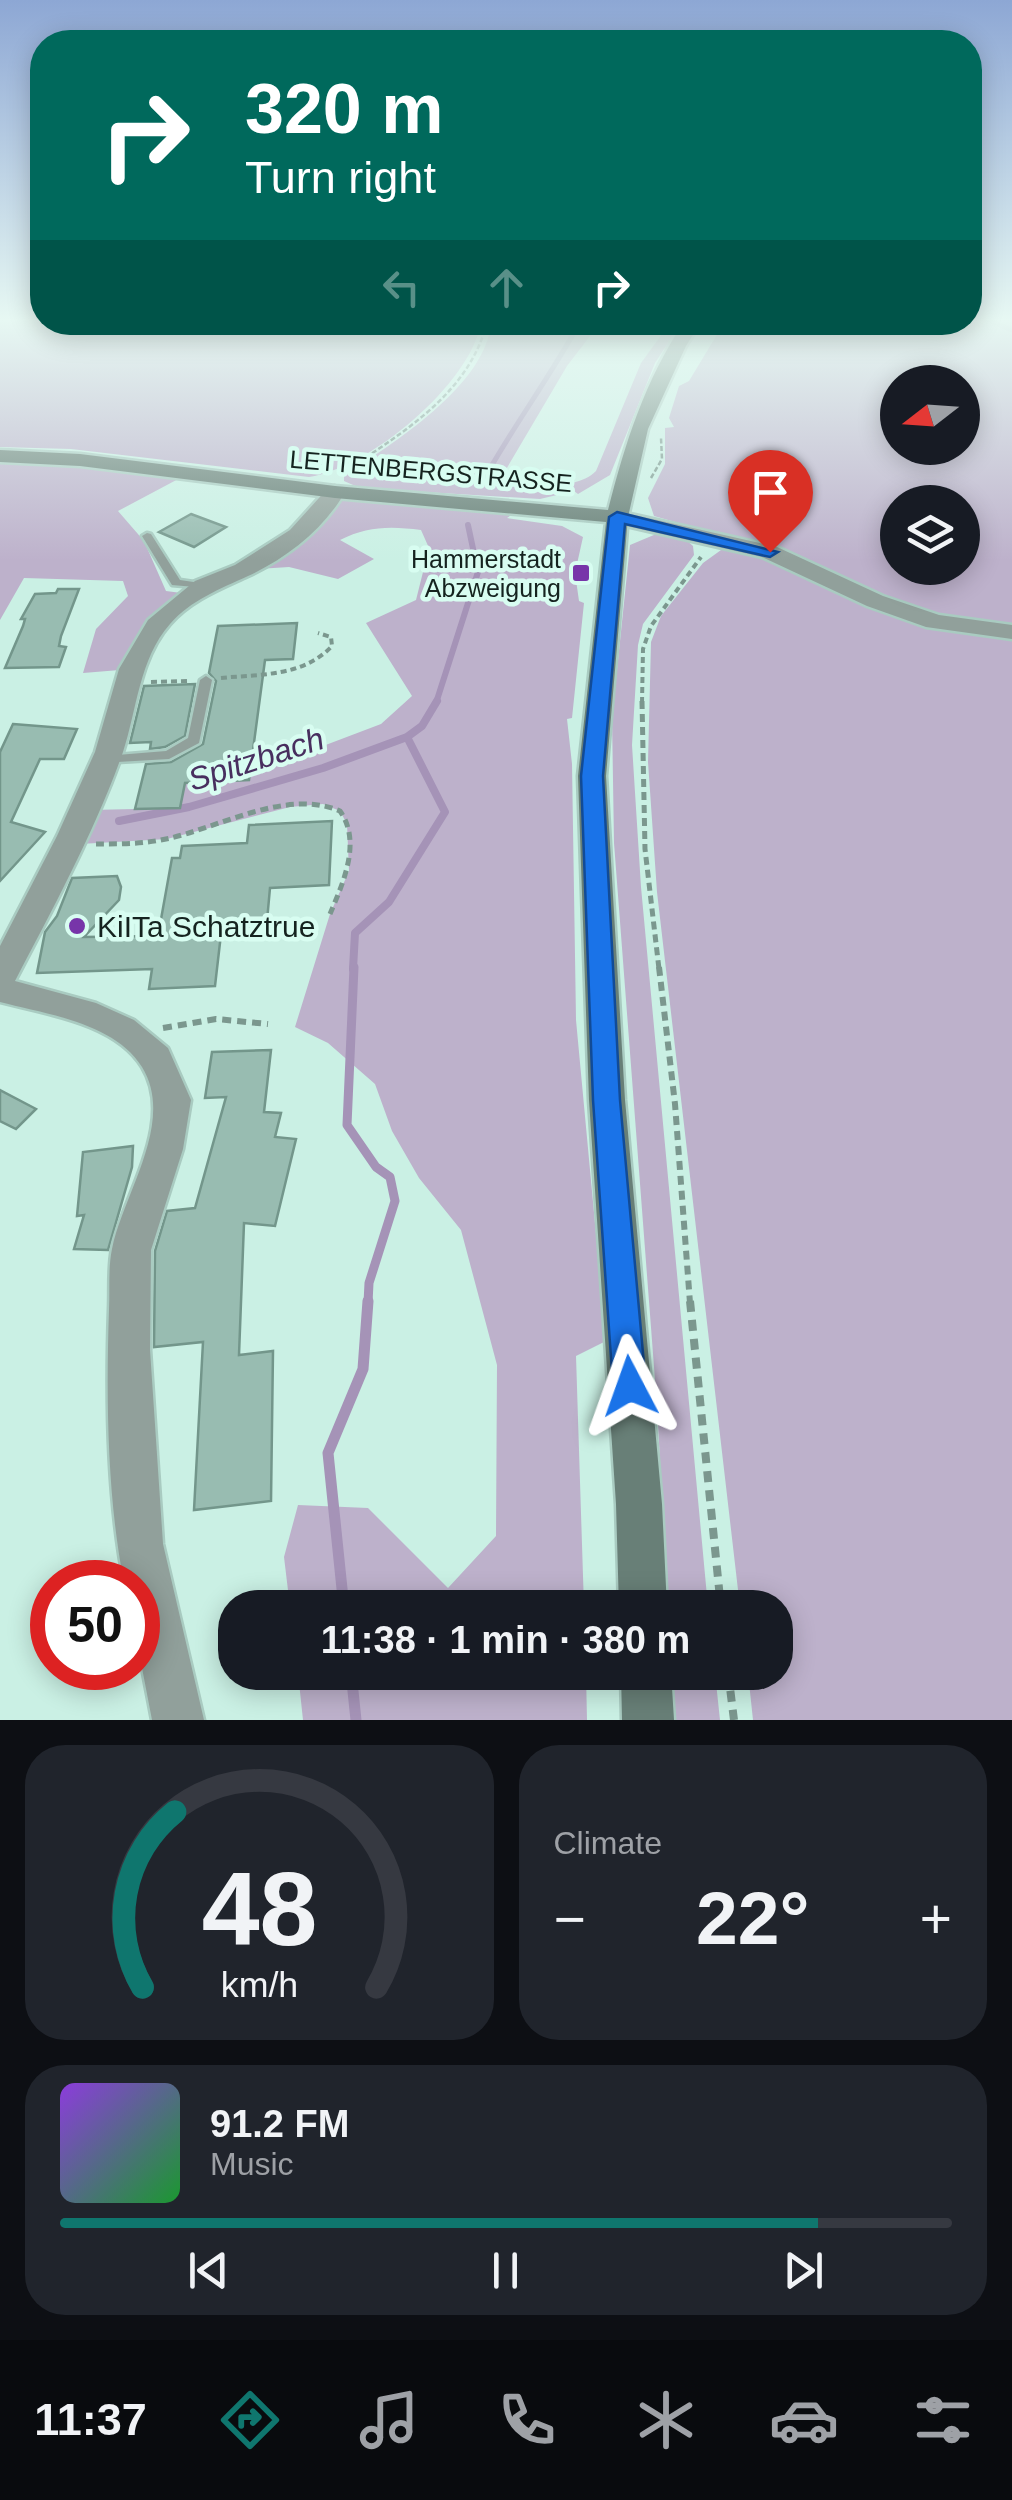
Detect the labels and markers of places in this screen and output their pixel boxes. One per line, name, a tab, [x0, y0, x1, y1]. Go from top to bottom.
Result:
pin	[728, 450, 813, 553]
place label: Hammerstadt Abzweigung	[411, 545, 561, 602]
marker: Hammerstadt Abzweigung	[570, 562, 592, 584]
place label: KiITa Schatztrue	[97, 910, 315, 943]
marker: KiITa Schatztrue	[66, 915, 88, 937]

